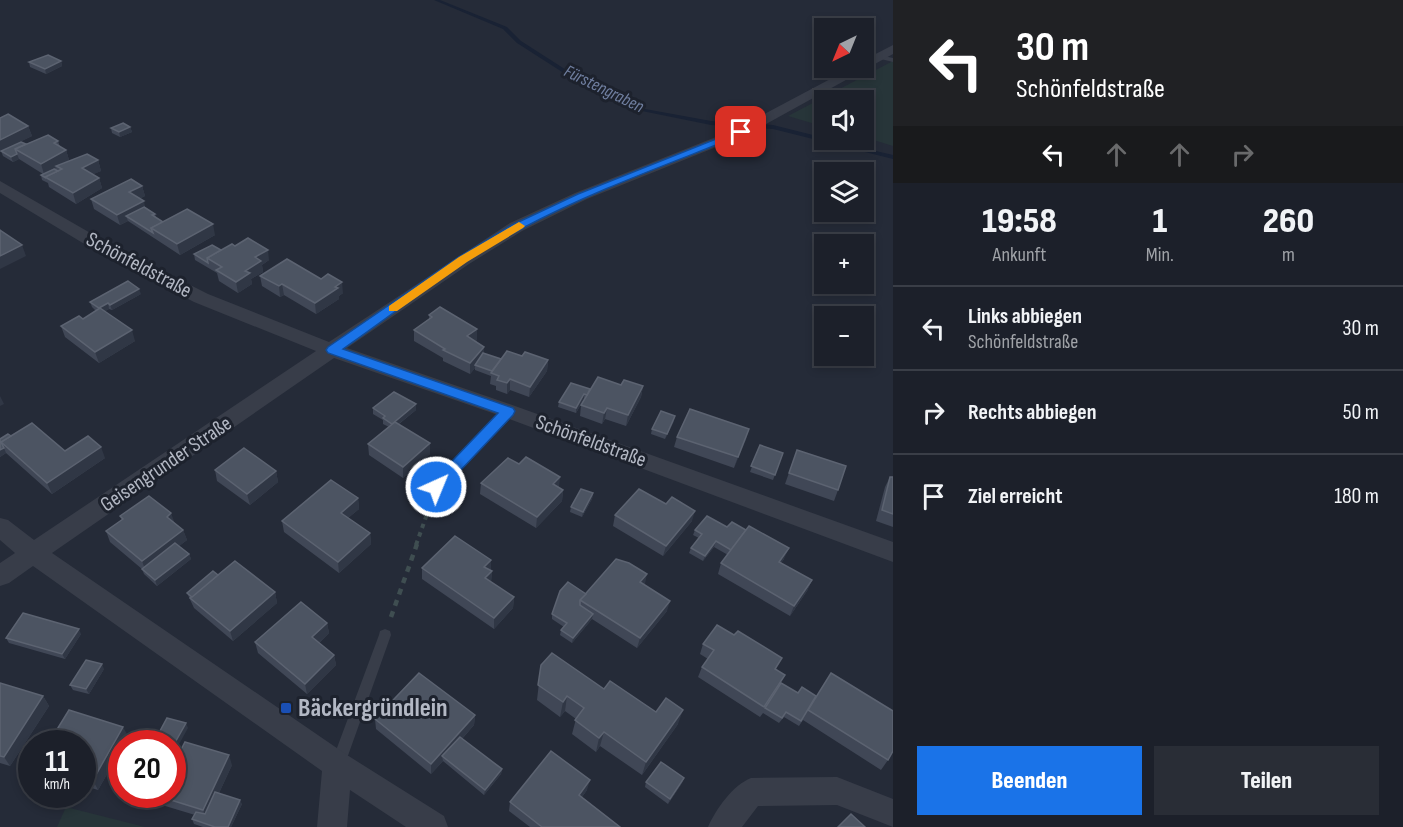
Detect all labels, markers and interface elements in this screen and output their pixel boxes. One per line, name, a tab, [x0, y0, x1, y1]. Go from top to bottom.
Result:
north arrow	[814, 18, 874, 78]
map controls	[814, 18, 874, 366]
text: 30 m	[1016, 22, 1089, 73]
icon: left	[917, 24, 995, 102]
water label: Fürstengraben	[561, 61, 648, 118]
text: Schönfeldstraße	[1016, 73, 1165, 105]
button: sound	[814, 90, 874, 150]
pin	[715, 106, 766, 157]
icon: arrive	[724, 115, 757, 148]
icon: left	[1037, 138, 1070, 171]
icon: ahead	[1100, 138, 1133, 171]
icon: ahead	[1163, 138, 1196, 171]
icon: right	[1226, 138, 1259, 171]
button: layers	[814, 162, 874, 222]
text: 19:58	[982, 200, 1057, 243]
text: 1	[1152, 200, 1167, 243]
text: 260	[1263, 200, 1314, 243]
street label: Schönfeldstraße	[82, 227, 196, 303]
button: +	[814, 234, 874, 294]
text: Ankunft	[992, 243, 1046, 267]
text: Min.	[1146, 243, 1174, 267]
text: m	[1282, 243, 1295, 267]
text: Links abbiegen	[968, 303, 1082, 330]
button: −	[814, 306, 874, 366]
icon: left	[917, 312, 950, 345]
text: 30 m	[1342, 315, 1379, 342]
text: Schönfeldstraße	[968, 330, 1078, 354]
icon: right	[917, 396, 950, 429]
text: Rechts abbiegen	[968, 399, 1097, 426]
text: 50 m	[1343, 399, 1379, 426]
street label: Schönfeldstraße	[532, 409, 650, 473]
street label: Geisengrunder Straße	[96, 411, 236, 517]
position arrow	[404, 455, 468, 519]
icon: arrive	[917, 480, 950, 513]
text: Ziel erreicht	[968, 483, 1063, 510]
text: 180 m	[1334, 483, 1379, 510]
place label: Bäckergründlein	[298, 693, 448, 724]
marker: Bäckergründlein	[279, 701, 293, 715]
speed limit sign: 20	[108, 730, 186, 808]
text: 11	[45, 744, 69, 780]
button: Beenden	[917, 746, 1142, 815]
button: Teilen	[1154, 746, 1379, 815]
text: km/h	[44, 775, 70, 794]

